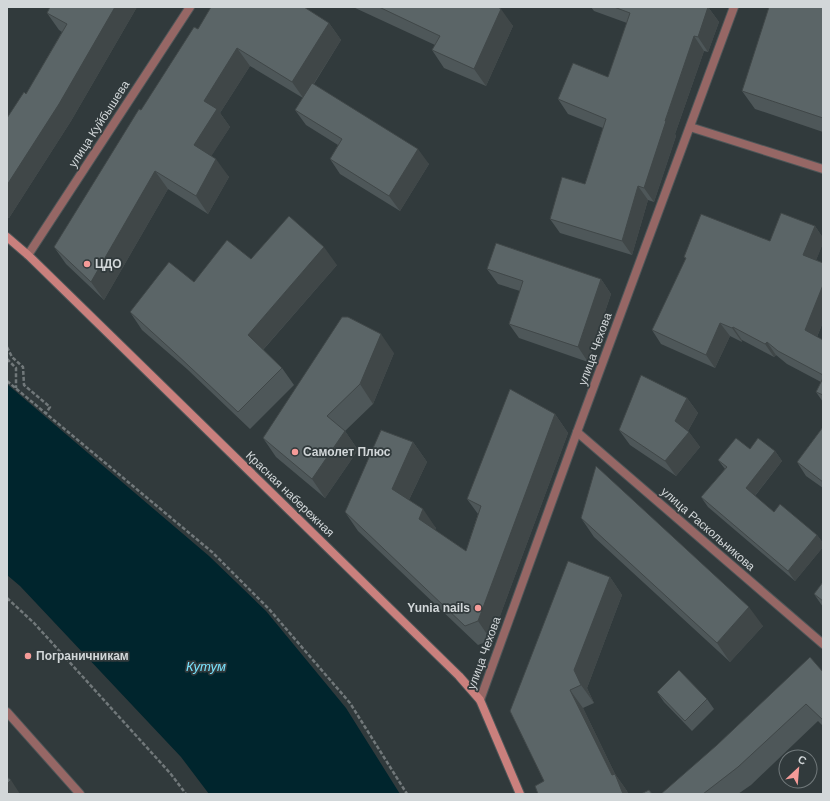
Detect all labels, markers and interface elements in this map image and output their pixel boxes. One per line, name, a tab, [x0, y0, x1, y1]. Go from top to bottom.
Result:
street label: улица Куйбышева	[66, 78, 132, 170]
place label: ЦДО	[95, 257, 122, 271]
marker: ЦДО	[82, 259, 92, 269]
street label: улица Чехова	[575, 311, 615, 387]
place label: Самолет Плюс	[303, 445, 391, 459]
marker: Самолет Плюс	[290, 447, 300, 457]
street label: Красная набережная	[243, 448, 337, 540]
street label: улица Раскольникова	[658, 484, 758, 574]
place label: Yunia nails	[407, 601, 470, 615]
marker: Yunia nails	[473, 603, 483, 613]
street label: улица Чехова	[464, 615, 504, 691]
place label: Пограничникам	[36, 649, 129, 663]
marker: Пограничникам	[23, 651, 33, 661]
water label: Кутум	[186, 659, 226, 674]
north arrow	[778, 749, 818, 789]
text: С	[796, 753, 809, 767]

